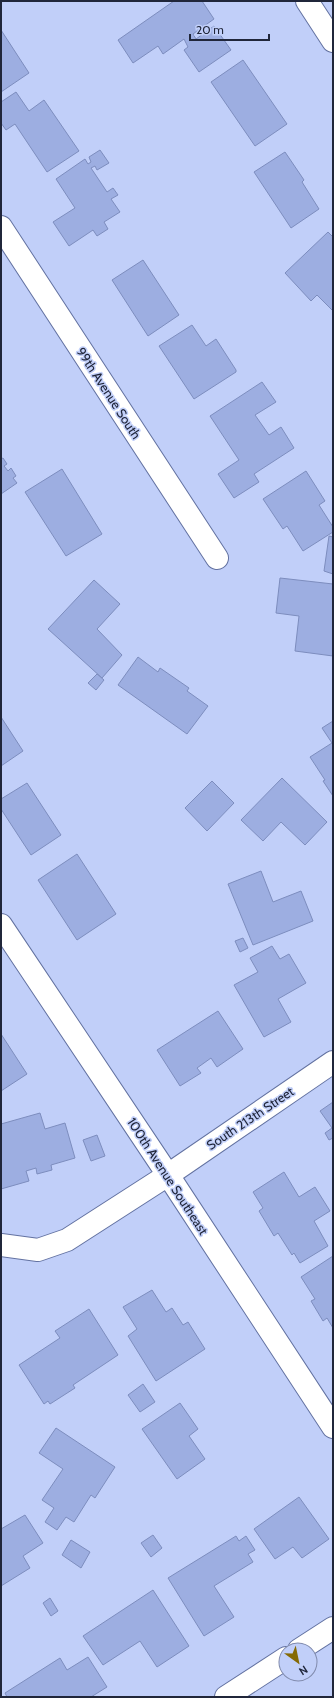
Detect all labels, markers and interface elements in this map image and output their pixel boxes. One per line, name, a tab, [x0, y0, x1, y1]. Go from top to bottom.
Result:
scale bar	[190, 16, 269, 42]
text: 20 m	[196, 22, 224, 37]
street label: 99th Avenue South	[73, 344, 145, 442]
street label: South 213th Street	[203, 1083, 297, 1153]
street label: 100th Avenue Southeast	[124, 1114, 212, 1238]
north arrow	[278, 1642, 318, 1682]
text: N	[296, 1662, 311, 1678]

